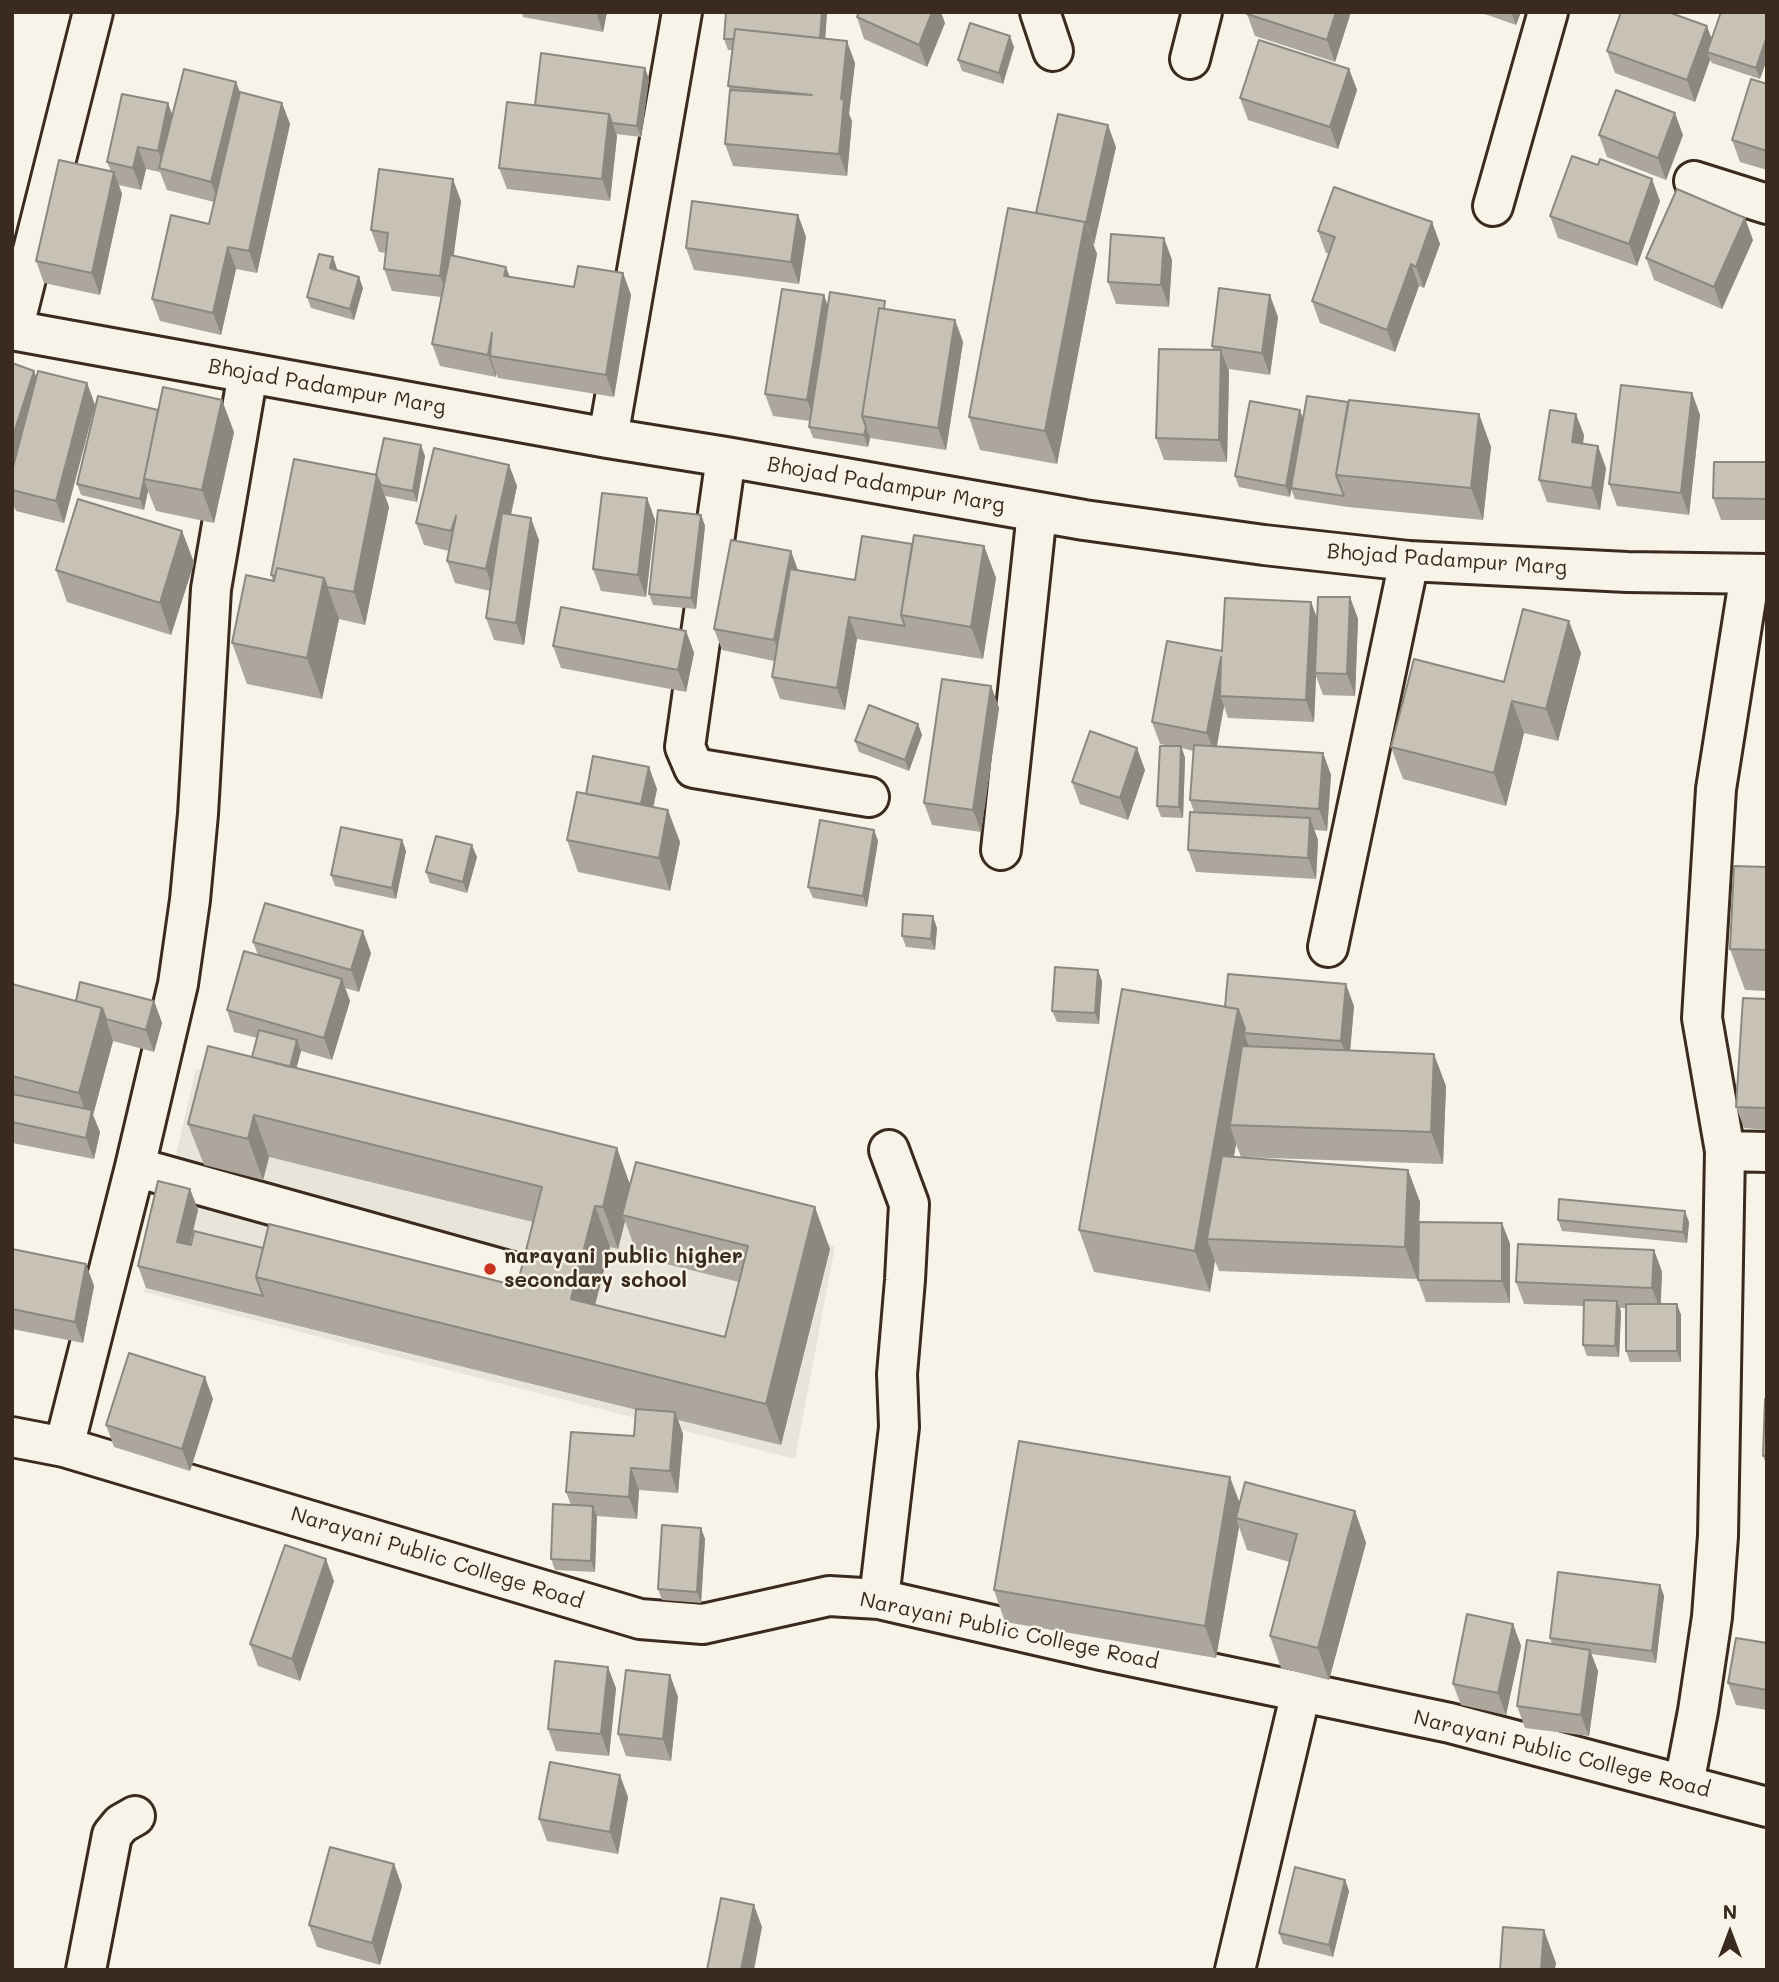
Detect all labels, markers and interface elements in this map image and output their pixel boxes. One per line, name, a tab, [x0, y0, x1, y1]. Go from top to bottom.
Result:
street label: Bhojad Padampur Marg	[206, 354, 448, 420]
street label: Bhojad Padampur Marg	[765, 452, 1007, 518]
street label: Bhojad Padampur Marg	[1326, 539, 1568, 581]
place label: narayani public higher secondary school	[504, 1244, 743, 1294]
marker: narayani public higher secondary school	[482, 1261, 498, 1277]
street label: Narayani Public College Road	[288, 1501, 586, 1615]
street label: Narayani Public College Road	[857, 1587, 1161, 1675]
street label: Narayani Public College Road	[1411, 1705, 1713, 1803]
north arrow	[1695, 1898, 1765, 1968]
text: N	[1723, 1899, 1737, 1924]

